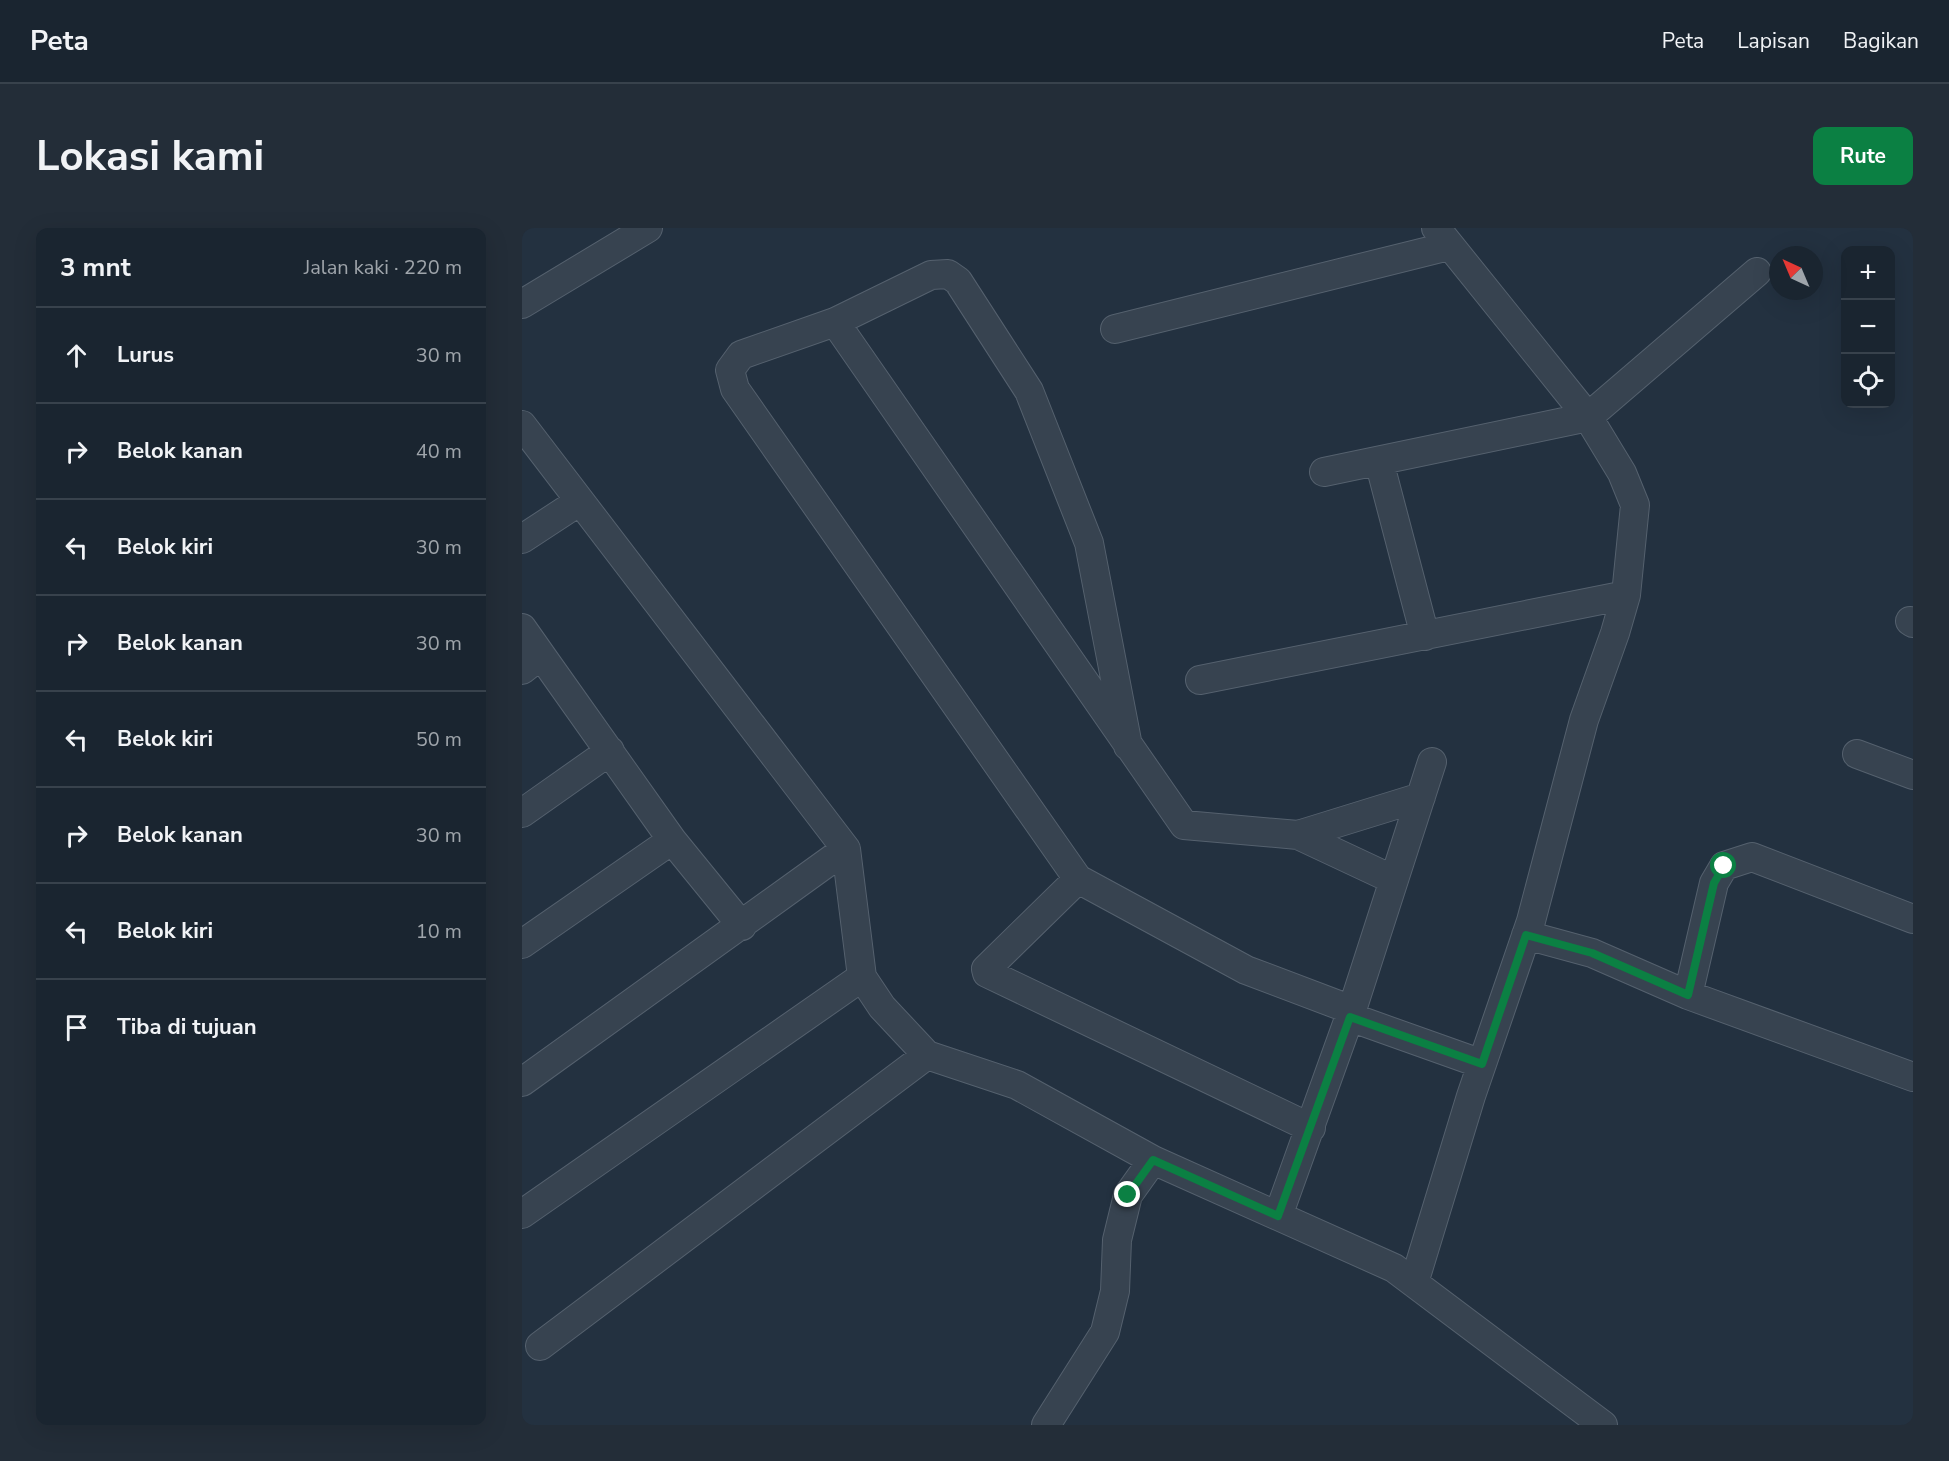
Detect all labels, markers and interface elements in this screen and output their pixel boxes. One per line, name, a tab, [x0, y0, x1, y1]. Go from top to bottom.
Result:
text: Peta	[30, 22, 89, 60]
text: Peta	[1662, 27, 1704, 55]
text: Lapisan	[1737, 27, 1810, 55]
text: Bagikan	[1843, 27, 1919, 55]
button: Rute	[1813, 127, 1913, 185]
text: Lokasi kami	[36, 128, 264, 185]
north arrow	[1769, 246, 1823, 300]
map controls	[1841, 246, 1895, 408]
button: +	[1841, 246, 1895, 300]
text: 3 mnt	[60, 250, 131, 285]
text: Jalan kaki · 220 m	[304, 254, 462, 281]
button: −	[1841, 300, 1895, 354]
icon: ahead	[60, 339, 93, 372]
text: Lurus	[117, 340, 174, 370]
text: 30 m	[416, 342, 462, 369]
button: locate	[1841, 354, 1895, 408]
icon: right	[60, 435, 93, 468]
text: Belok kanan	[117, 436, 243, 466]
text: 40 m	[416, 438, 462, 465]
icon: left	[60, 531, 93, 564]
text: Belok kiri	[117, 532, 213, 562]
text: 30 m	[416, 534, 462, 561]
icon: right	[60, 627, 93, 660]
text: Belok kanan	[117, 628, 243, 658]
text: 30 m	[416, 630, 462, 657]
icon: left	[60, 723, 93, 756]
text: Belok kiri	[117, 724, 213, 754]
text: 50 m	[416, 726, 462, 753]
icon: right	[60, 819, 93, 852]
text: Belok kanan	[117, 820, 243, 850]
text: 30 m	[416, 822, 462, 849]
route start	[1710, 852, 1736, 878]
icon: left	[60, 915, 93, 948]
text: Belok kiri	[117, 916, 213, 946]
text: 10 m	[416, 918, 462, 945]
icon: arrive	[60, 1011, 93, 1044]
text: Tiba di tujuan	[117, 1012, 257, 1042]
route end	[1114, 1181, 1140, 1207]

